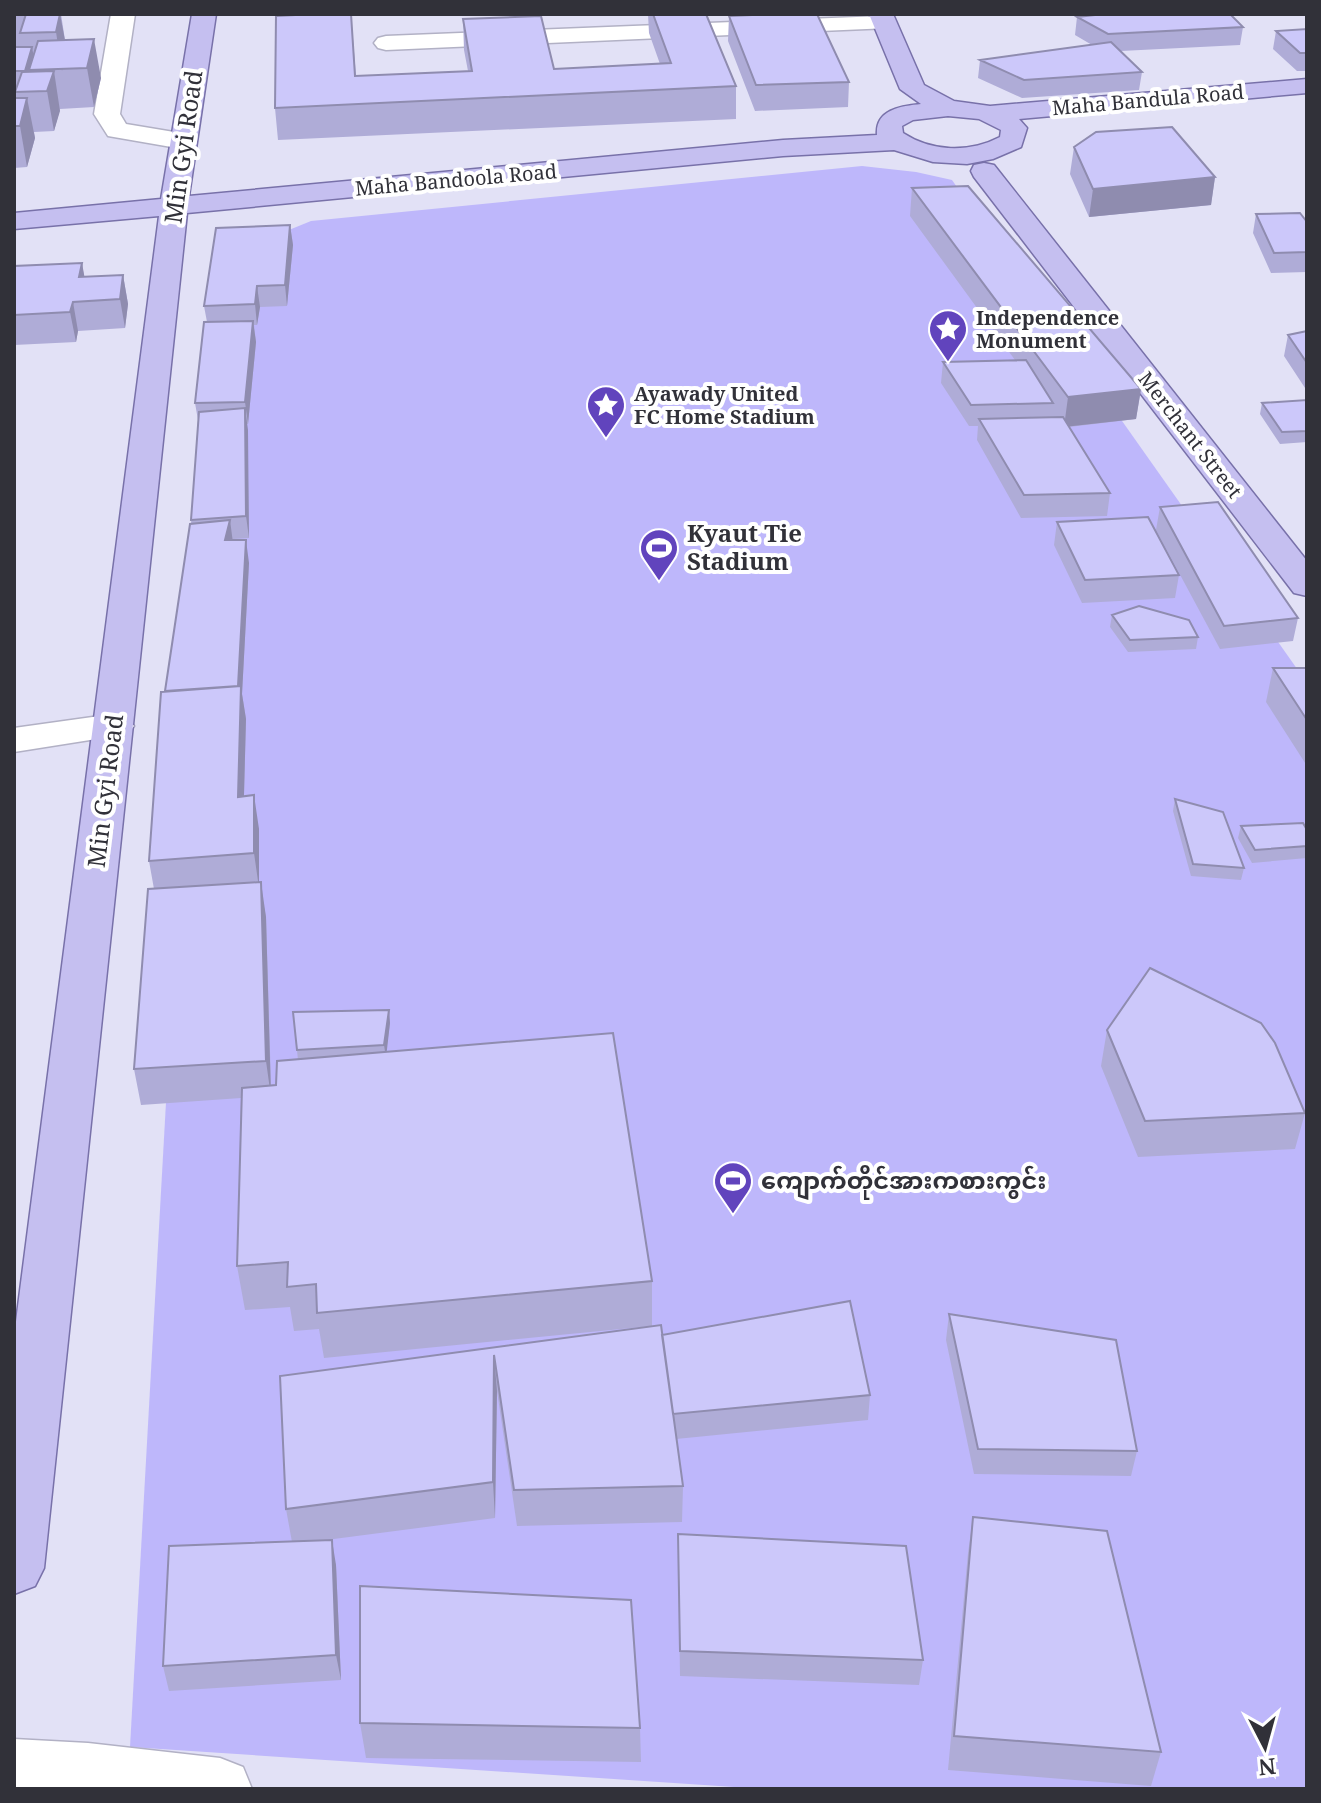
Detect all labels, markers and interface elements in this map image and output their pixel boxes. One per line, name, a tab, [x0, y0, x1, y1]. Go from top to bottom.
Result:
street label: Min Gyi Road	[155, 68, 210, 226]
street label: Maha Bandula Road	[1051, 78, 1245, 121]
street label: Maha Bandoola Road	[354, 157, 558, 202]
place label: Independence Monument	[976, 304, 1119, 354]
place icon: Independence Monument	[927, 308, 969, 363]
street label: Merchant Street	[1132, 366, 1248, 504]
place label: Ayawady United FC Home Stadium	[634, 380, 815, 430]
place icon: Ayawady United FC Home Stadium	[585, 384, 627, 439]
place label: Kyaut Tie Stadium	[687, 516, 802, 577]
sports icon: Kyaut Tie Stadium	[638, 527, 680, 582]
street label: Min Gyi Road	[79, 712, 130, 869]
sports icon: ကျောက်တိုင်အားကစားကွင်း	[712, 1160, 754, 1215]
place label: ကျောက်တိုင်အားကစားကွင်း	[761, 1163, 1047, 1201]
north arrow	[1225, 1707, 1305, 1787]
text: N	[1257, 1752, 1277, 1784]

